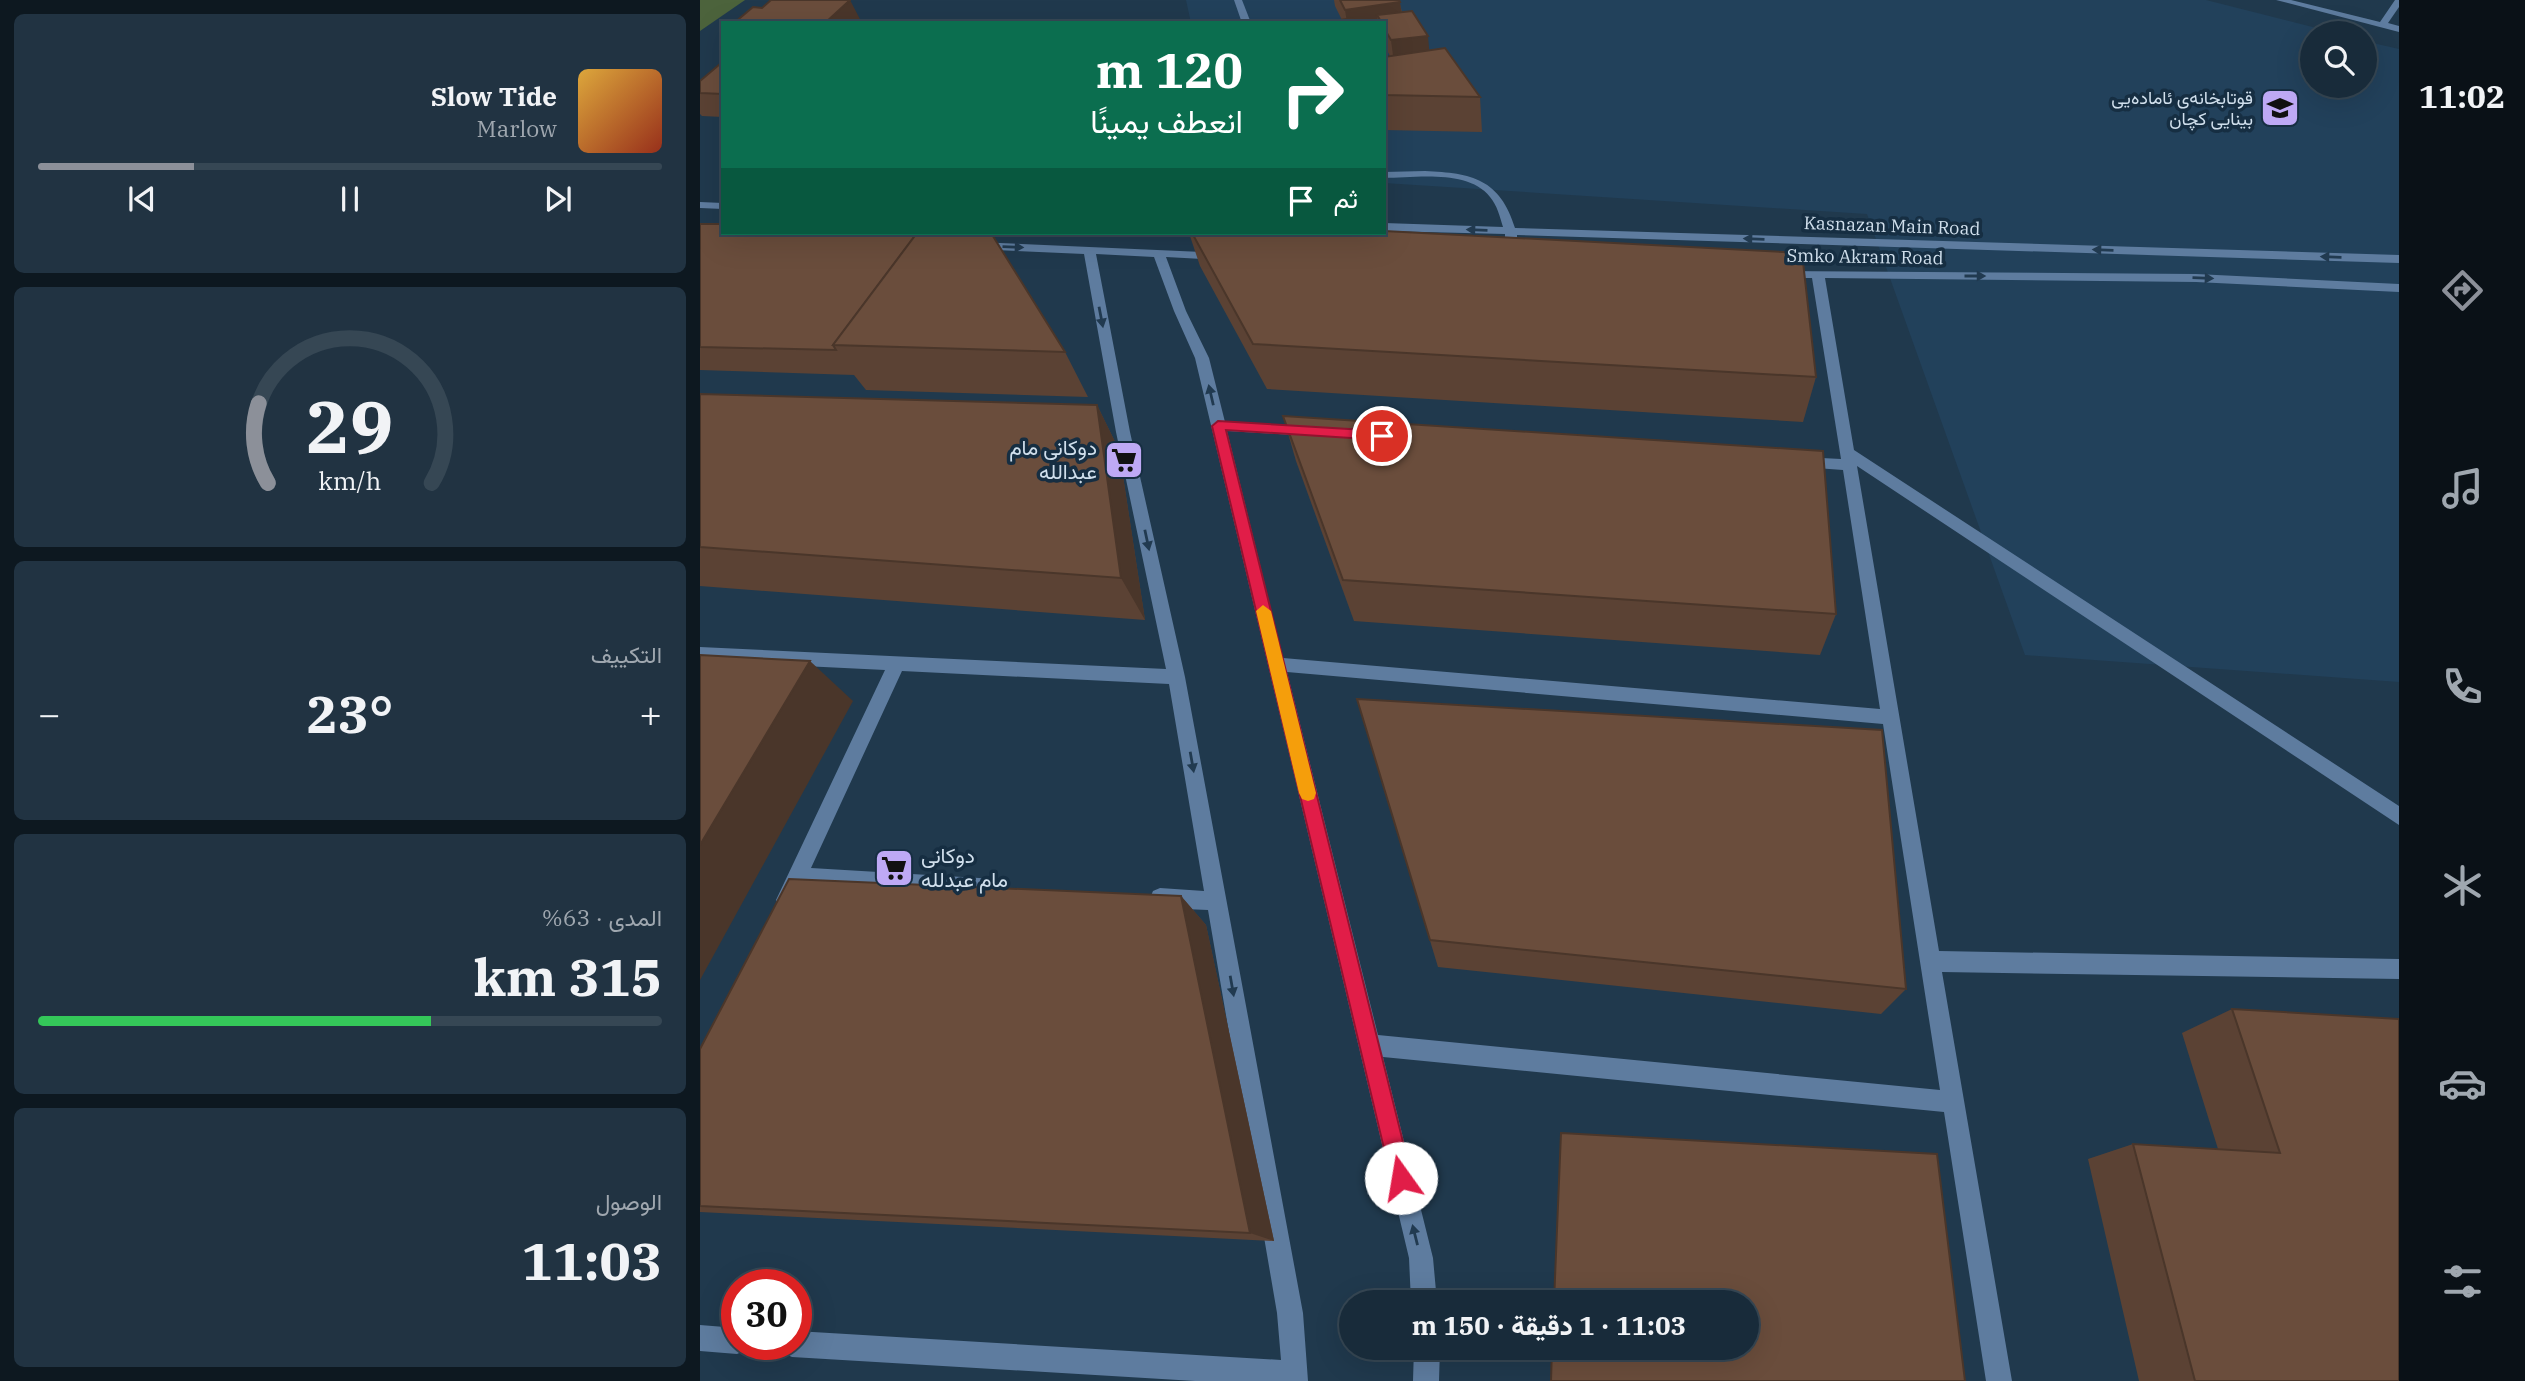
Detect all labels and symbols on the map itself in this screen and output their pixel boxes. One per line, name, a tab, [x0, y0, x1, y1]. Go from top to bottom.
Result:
place label: قوتابخانەی ئامادەیی بینایی کچان	[2111, 86, 2253, 131]
school or university icon: قوتابخانەی ئامادەیی بینایی کچان	[2259, 87, 2301, 129]
street label: Kasnazan Main Road	[1803, 211, 1981, 240]
one-way arrow	[1466, 224, 1488, 235]
one-way arrow	[1742, 233, 1764, 244]
one-way arrow	[1002, 242, 1024, 253]
street label: Smko Akram Road	[1786, 244, 1944, 269]
one-way arrow	[2092, 244, 2114, 256]
one-way arrow	[2320, 252, 2342, 263]
one-way arrow	[1964, 270, 1986, 282]
one-way arrow	[2192, 273, 2214, 284]
one-way arrow	[1096, 306, 1107, 328]
one-way arrow	[1205, 383, 1216, 405]
pin	[1352, 406, 1412, 466]
place label: دوكانى مام عبداللە	[1009, 433, 1097, 485]
supermarket icon: دوكانى مام عبداللە	[1103, 439, 1145, 481]
one-way arrow	[1141, 529, 1152, 551]
one-way arrow	[1187, 752, 1198, 774]
place label: دوکانی مام عبدللە	[921, 841, 1008, 894]
supermarket icon: دوکانی مام عبدللە	[873, 847, 915, 889]
one-way arrow	[1227, 976, 1238, 998]
position arrow	[1364, 1141, 1438, 1215]
one-way arrow	[1409, 1223, 1420, 1245]
speed limit sign: 30	[721, 1269, 812, 1360]

